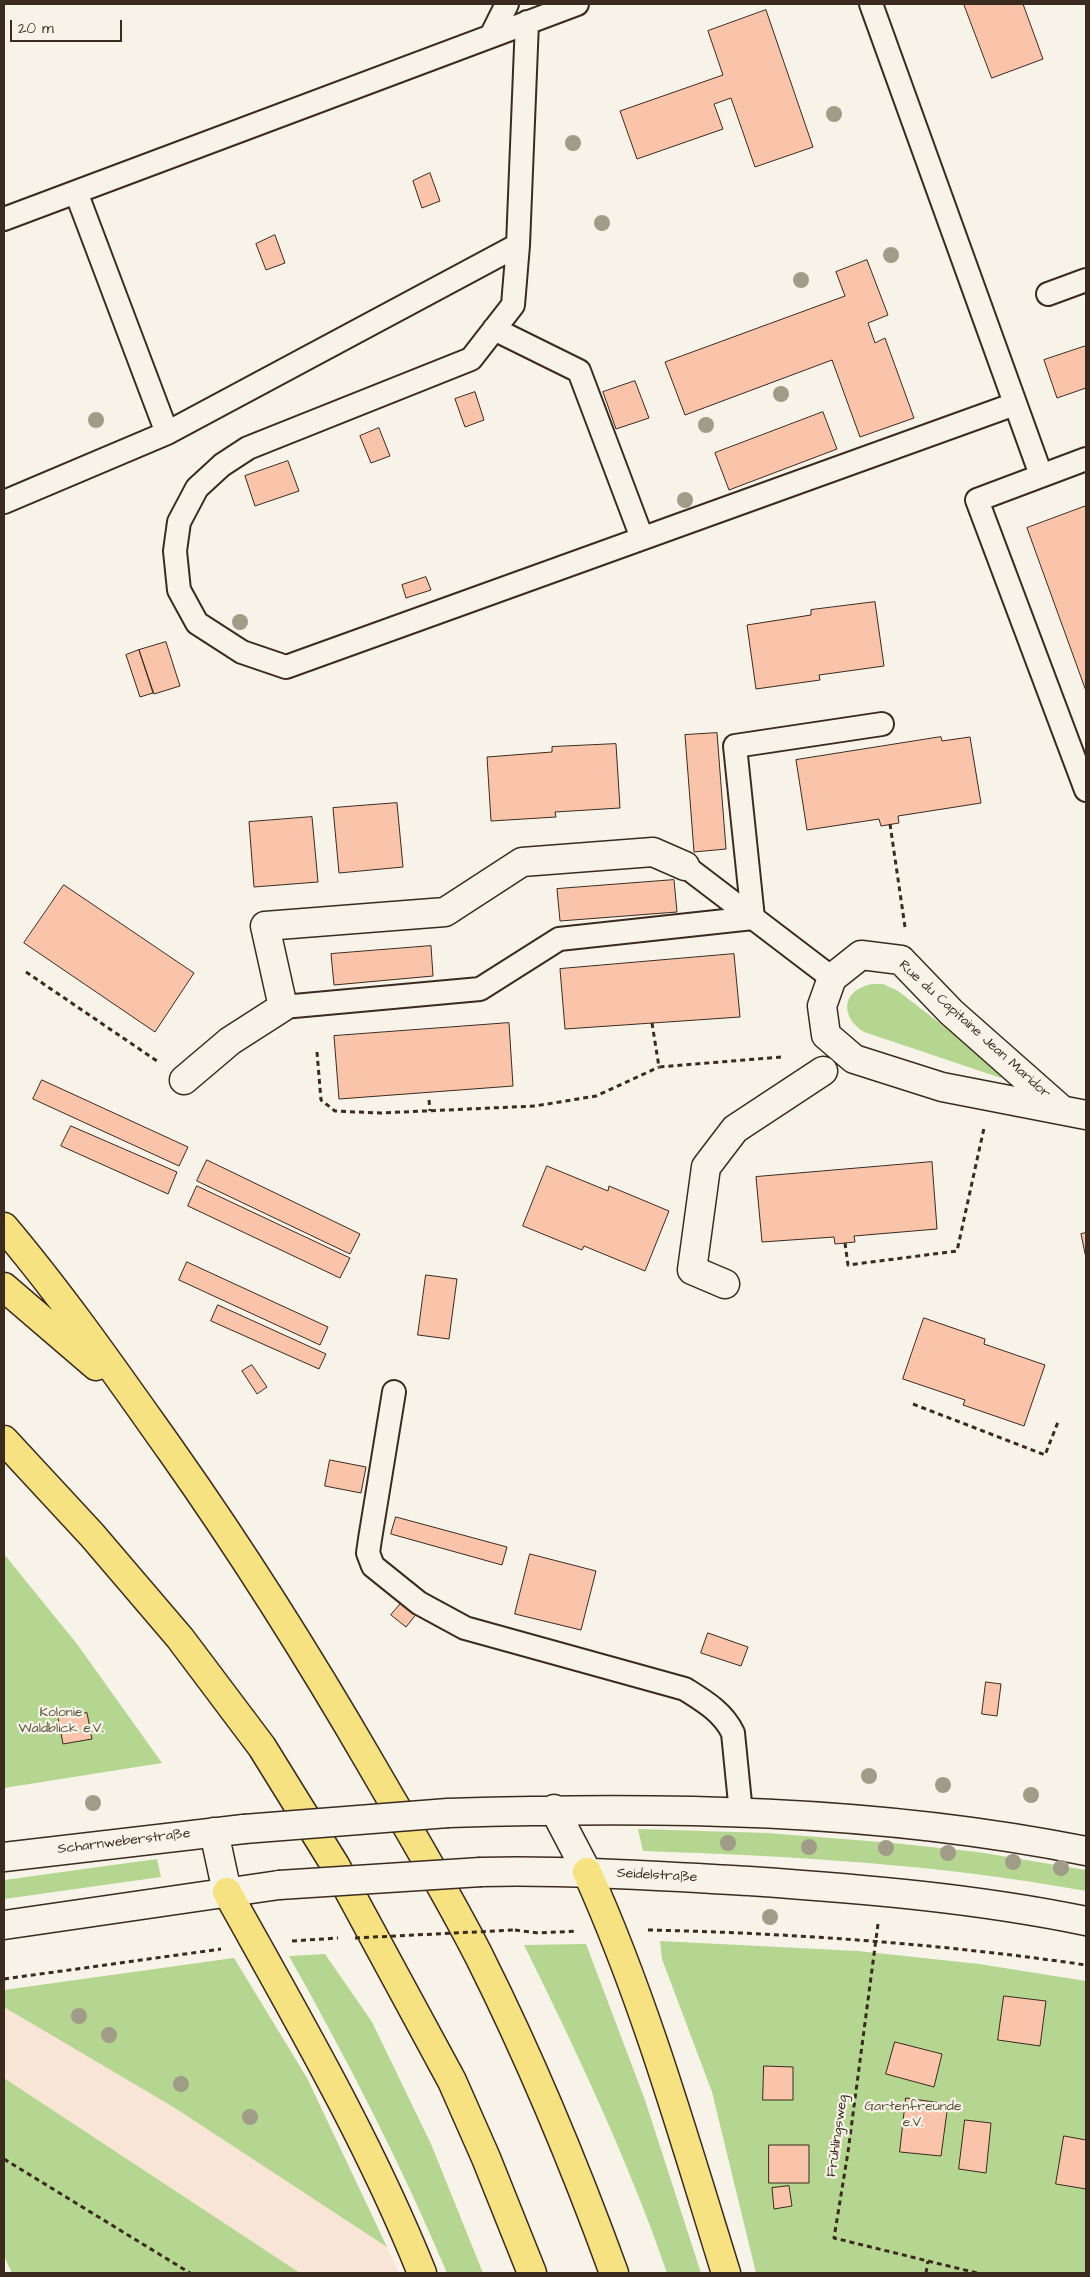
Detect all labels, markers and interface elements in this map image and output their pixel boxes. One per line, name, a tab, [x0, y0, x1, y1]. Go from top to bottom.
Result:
scale bar	[12, 10, 125, 42]
text: 20 m	[18, 18, 54, 39]
street label: Rue du Capitaine Jean Maridor	[895, 957, 1053, 1103]
park label: Kolonie Waldblick e.V.	[18, 1705, 104, 1738]
street label: Scharnweberstraße	[57, 1826, 191, 1858]
street label: Seidelstraße	[616, 1865, 698, 1887]
street label: Frühlingsweg	[824, 2094, 852, 2178]
park label: Gartenfreunde e.V.	[864, 2099, 962, 2132]

